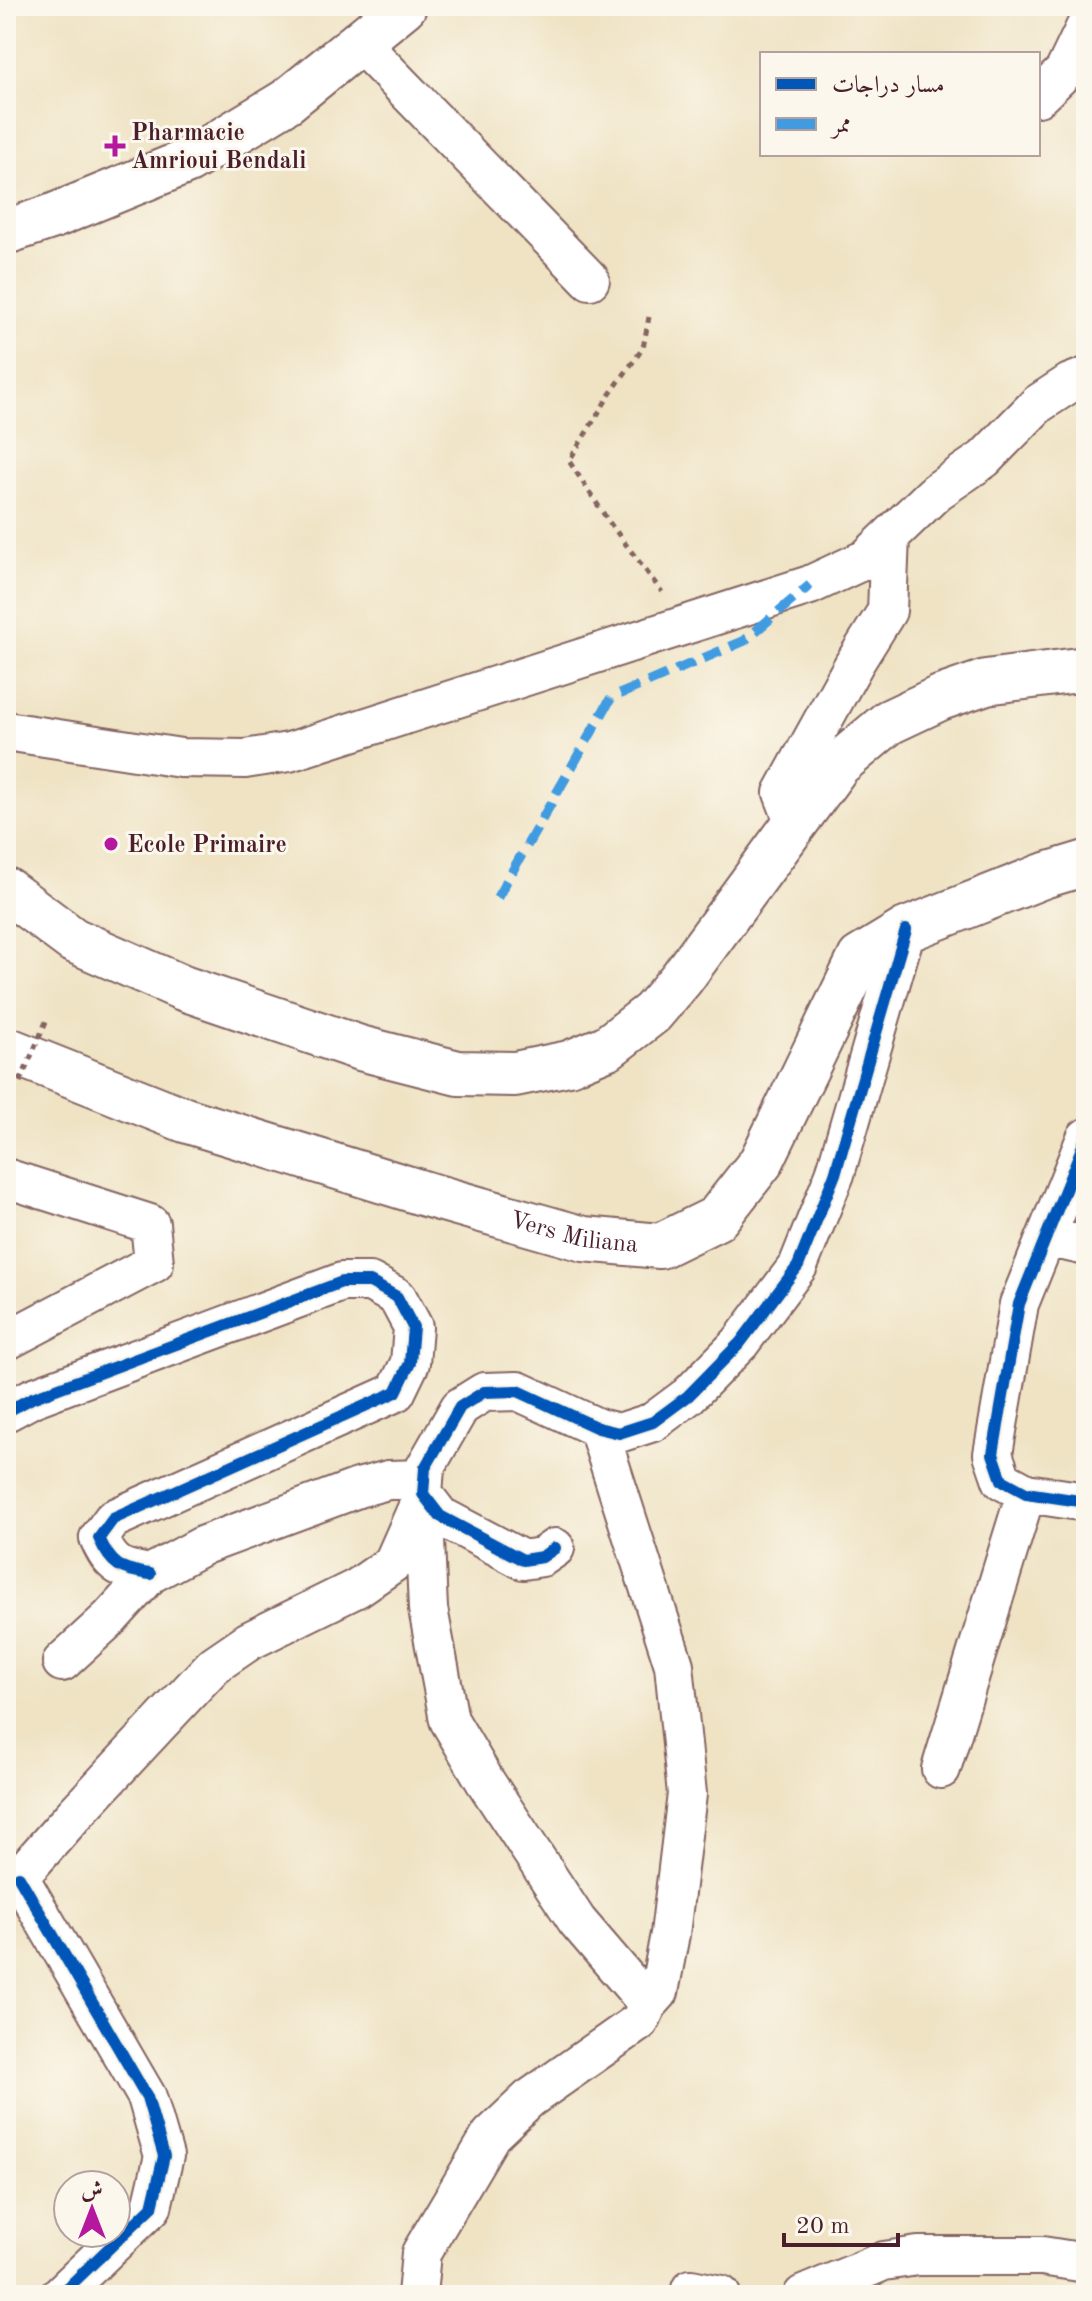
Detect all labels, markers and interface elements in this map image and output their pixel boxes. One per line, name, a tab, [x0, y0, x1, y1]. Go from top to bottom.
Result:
legend	[760, 52, 1040, 156]
text: مسار دراجات	[832, 74, 945, 98]
text: ممر	[829, 114, 851, 139]
place label: Pharmacie Amrioui Bendali	[131, 122, 306, 174]
marker: Pharmacie Amrioui Bendali	[106, 137, 124, 155]
place label: Ecole Primaire	[127, 834, 287, 858]
marker: Ecole Primaire	[102, 835, 120, 853]
street label: Vers Miliana	[507, 1209, 639, 1258]
north arrow	[52, 2169, 132, 2249]
text: ش	[81, 2180, 103, 2202]
scale bar	[784, 2197, 898, 2247]
text: 20 m	[796, 2215, 850, 2239]

